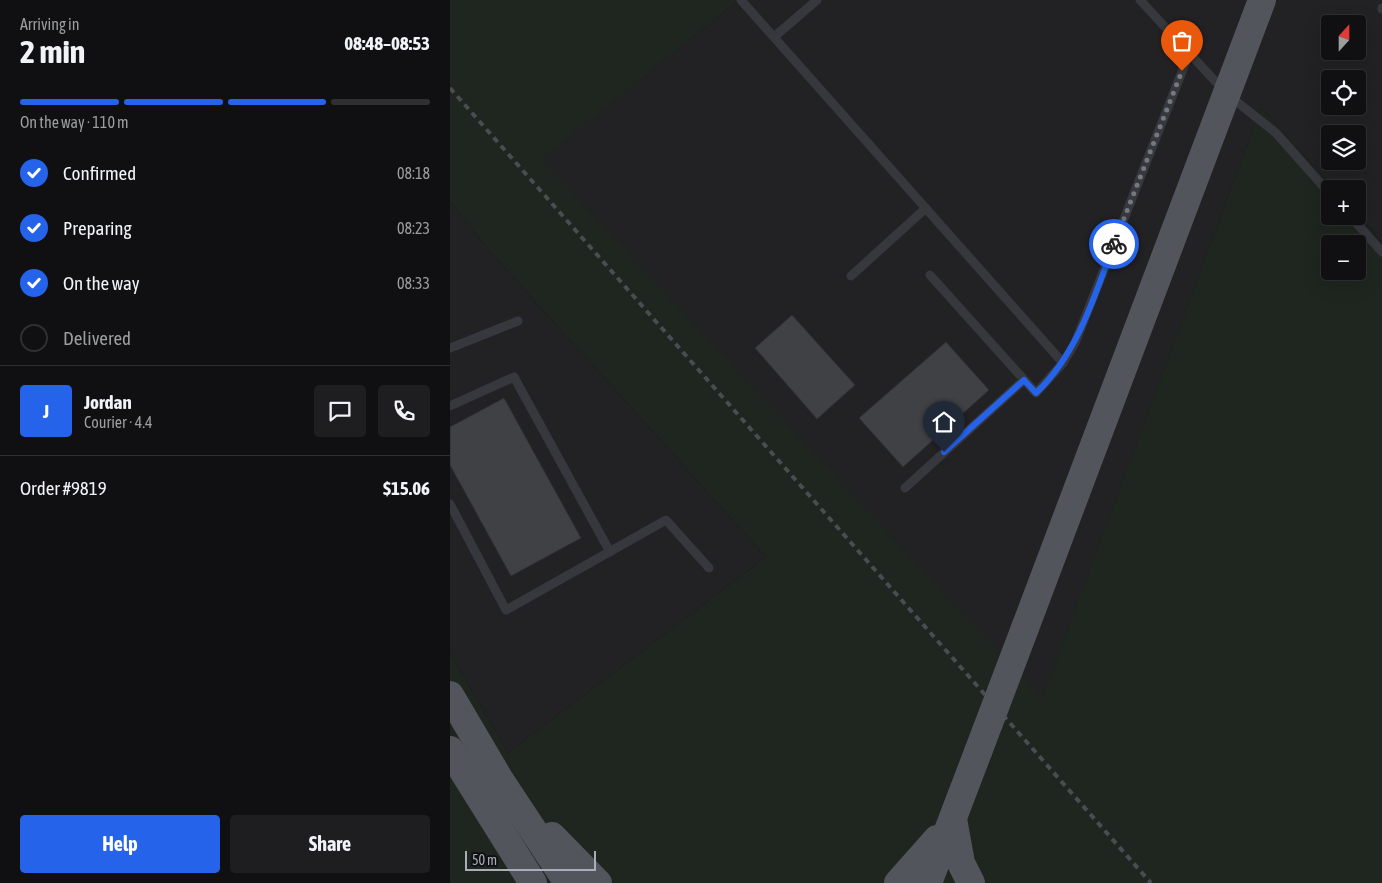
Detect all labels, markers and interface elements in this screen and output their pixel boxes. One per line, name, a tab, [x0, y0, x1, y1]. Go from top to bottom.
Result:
text: Arriving in	[20, 15, 80, 33]
north arrow	[1321, 15, 1366, 60]
map controls	[1321, 15, 1366, 280]
pin	[1161, 20, 1203, 71]
icon: bag	[1168, 27, 1196, 55]
text: 08:48–08:53	[344, 32, 430, 54]
text: 2 min	[20, 33, 85, 70]
button: locate	[1321, 70, 1366, 115]
text: On the way · 110 m	[20, 113, 129, 131]
button: layers	[1321, 125, 1366, 170]
icon: check	[20, 159, 48, 187]
text: Confirmed	[63, 162, 136, 184]
text: 08:18	[397, 164, 430, 182]
button: +	[1321, 180, 1366, 225]
icon: check	[20, 214, 48, 242]
text: Preparing	[63, 217, 132, 239]
text: 08:23	[397, 219, 430, 237]
courier	[1089, 219, 1139, 269]
icon: bike	[1100, 230, 1128, 258]
button: −	[1321, 235, 1366, 280]
icon: check	[20, 269, 48, 297]
text: On the way	[63, 272, 140, 294]
text: 08:33	[397, 274, 430, 292]
text: Delivered	[63, 327, 131, 349]
button: chat	[314, 385, 366, 437]
button: phone	[378, 385, 430, 437]
text: Jordan	[84, 391, 132, 413]
text: J	[43, 400, 49, 422]
pin	[923, 401, 965, 452]
icon: home	[930, 408, 958, 436]
text: Courier · 4.4	[84, 413, 153, 431]
text: Order #9819	[20, 477, 107, 499]
text: $15.06	[383, 477, 430, 499]
button: Help	[20, 815, 220, 873]
button: Share	[230, 815, 430, 873]
scale bar	[465, 848, 596, 871]
text: 50 m	[472, 852, 497, 868]

